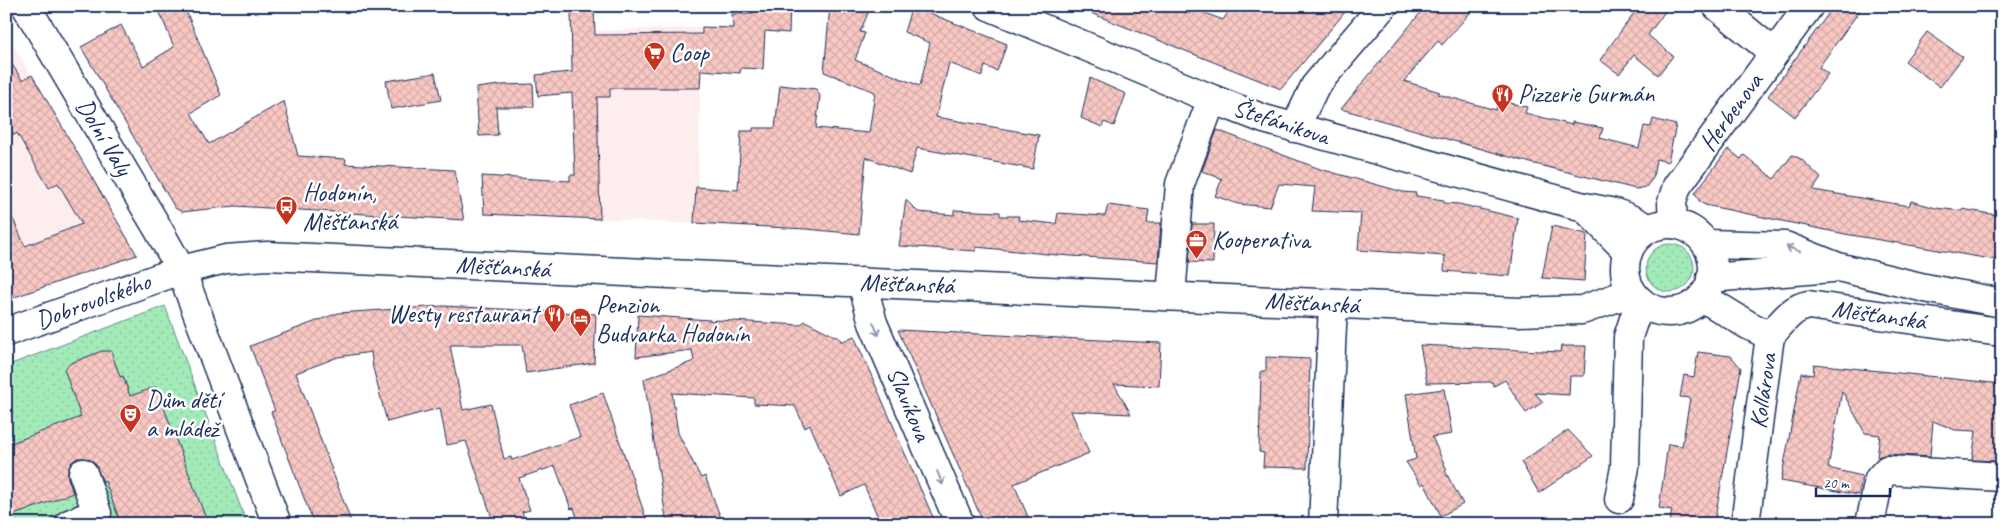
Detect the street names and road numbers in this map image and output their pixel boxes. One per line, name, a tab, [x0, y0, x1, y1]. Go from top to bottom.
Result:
street label: Herbenova	[1692, 65, 1771, 158]
street label: Štefánikova	[1229, 91, 1336, 153]
street label: Dolní Valy	[69, 93, 140, 183]
street label: Měšťanská	[455, 249, 553, 286]
street label: Dobrovolského	[31, 265, 156, 337]
street label: Měšťanská	[859, 266, 957, 302]
street label: Měšťanská	[1264, 285, 1362, 322]
street label: Měšťanská	[1830, 293, 1930, 338]
street label: Kollárova	[1742, 349, 1784, 431]
street label: Slavíkova	[879, 362, 940, 448]

